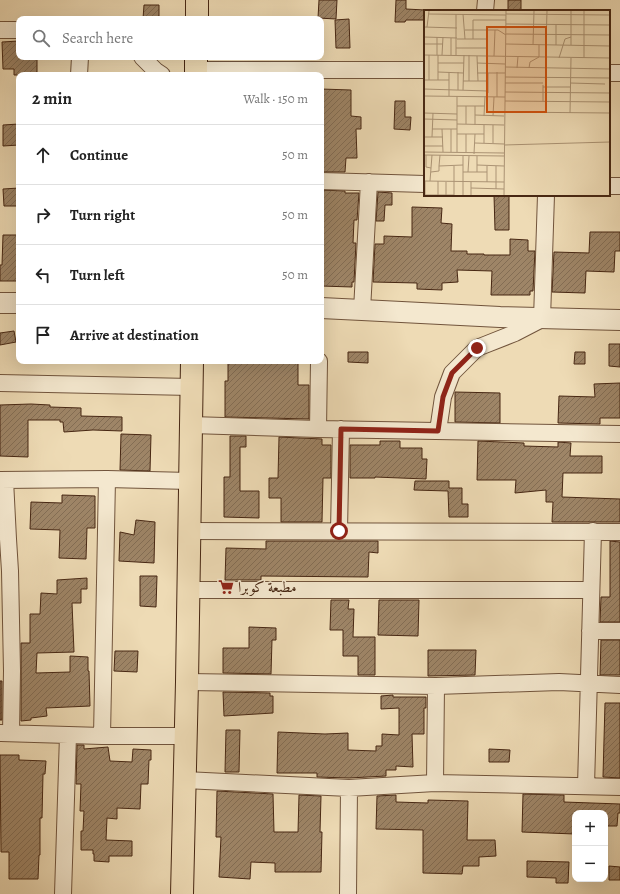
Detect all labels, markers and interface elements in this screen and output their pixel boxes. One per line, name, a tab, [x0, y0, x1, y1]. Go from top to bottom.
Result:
inset map	[424, 10, 610, 196]
search box	[16, 16, 324, 60]
icon: search	[30, 27, 52, 49]
text: Search here	[62, 28, 133, 48]
text: 2 min	[32, 87, 72, 110]
text: Walk · 150 m	[243, 90, 308, 107]
icon: ahead	[32, 144, 54, 166]
text: Continue	[70, 145, 128, 165]
text: 50 m	[282, 146, 308, 163]
icon: right	[32, 204, 54, 226]
text: Turn right	[70, 205, 135, 225]
text: 50 m	[282, 206, 308, 223]
icon: left	[32, 264, 54, 286]
text: Turn left	[70, 265, 125, 285]
text: 50 m	[282, 266, 308, 283]
icon: arrive	[32, 324, 54, 346]
text: Arrive at destination	[70, 325, 199, 345]
route end	[468, 339, 486, 357]
route start	[330, 522, 348, 540]
place label: مطبعة كوبرا	[238, 577, 297, 597]
supermarket icon: مطبعة كوبرا	[217, 578, 235, 596]
map controls	[572, 810, 608, 882]
button: +	[572, 810, 608, 846]
button: −	[572, 846, 608, 882]

